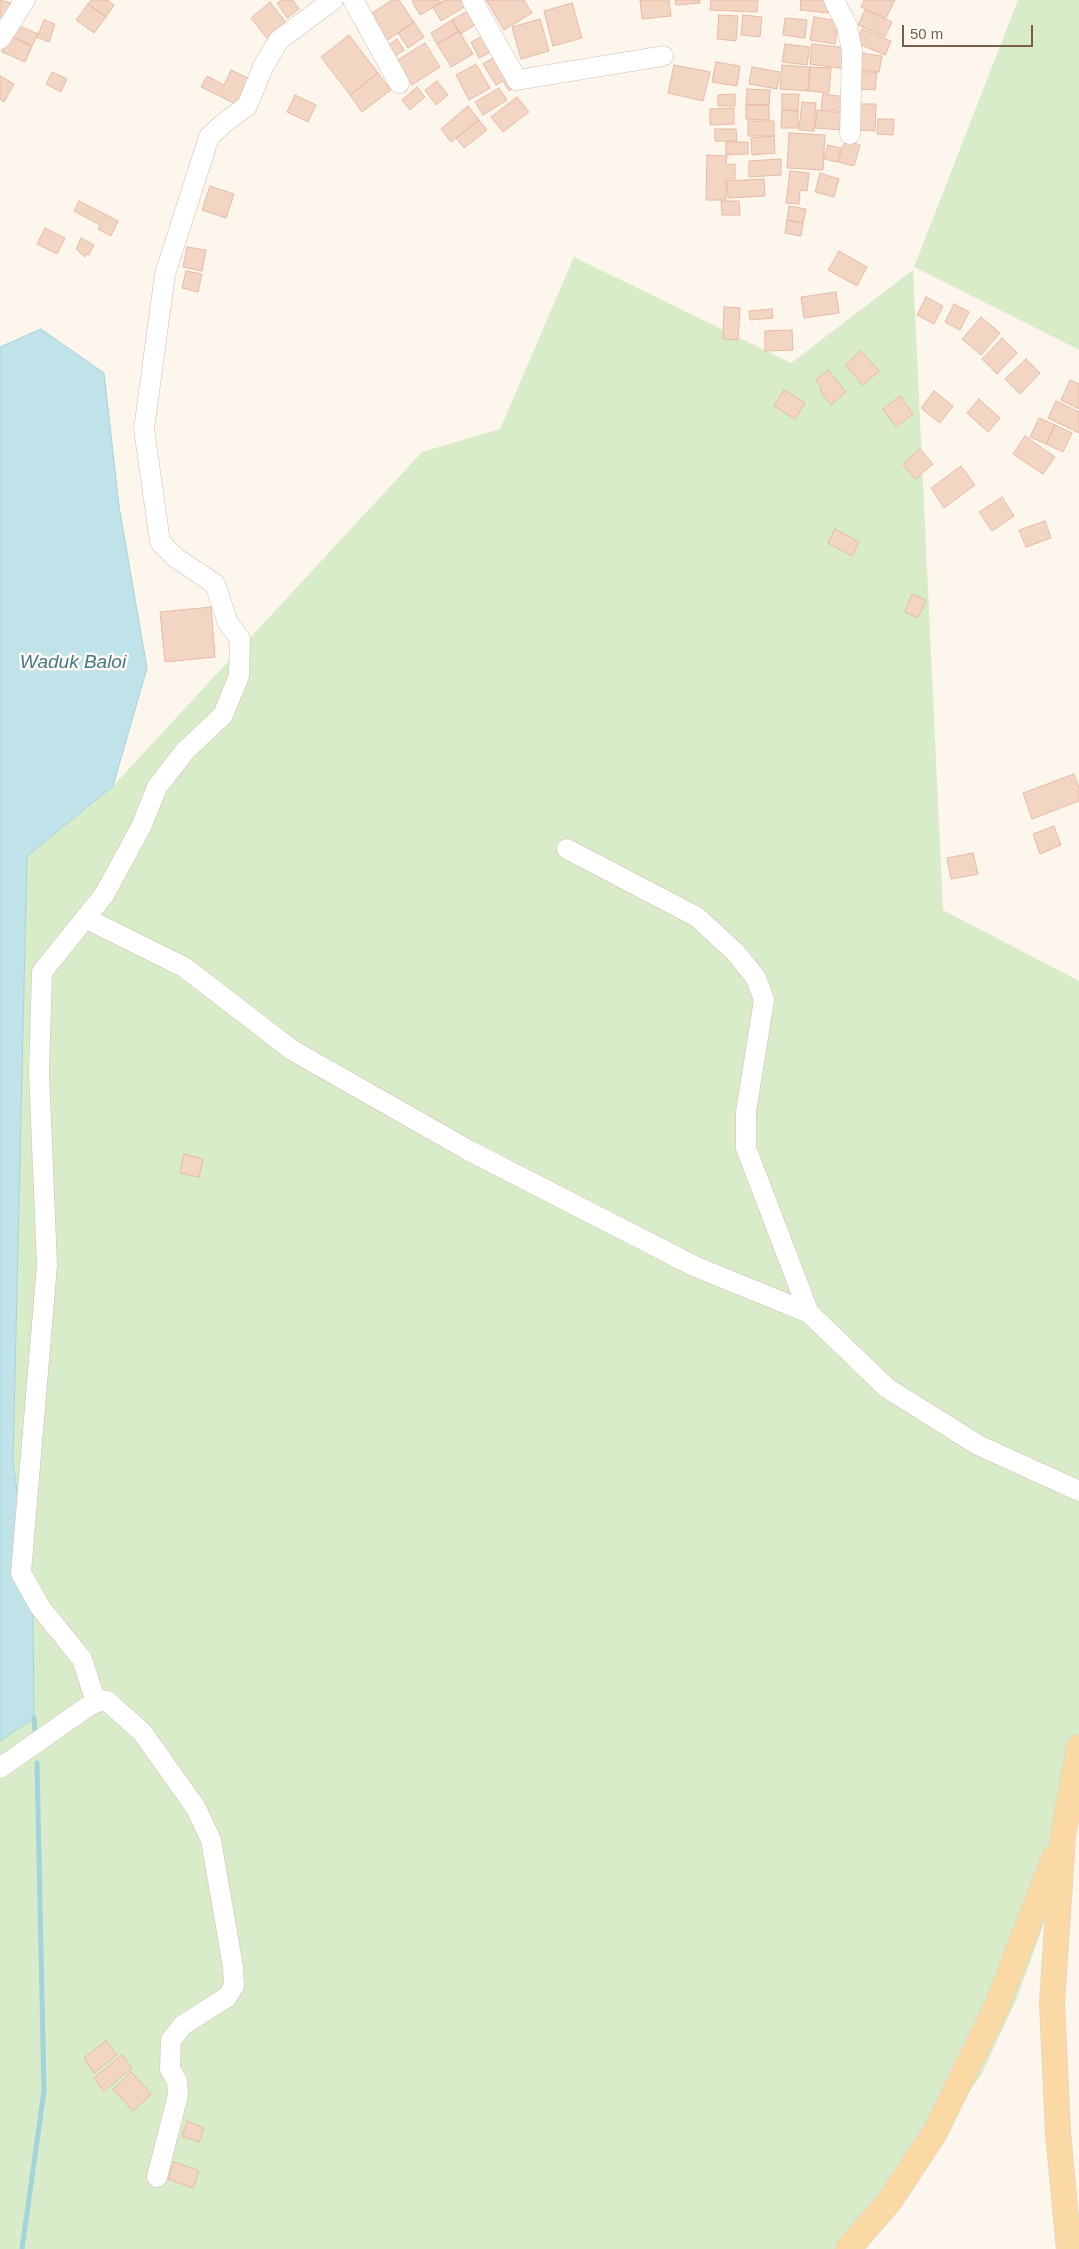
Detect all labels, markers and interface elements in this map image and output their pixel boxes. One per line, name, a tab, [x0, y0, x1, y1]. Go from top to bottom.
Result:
scale bar	[904, 15, 1035, 47]
text: 50 m	[910, 25, 943, 42]
water label: Waduk Baloi	[20, 652, 126, 674]

